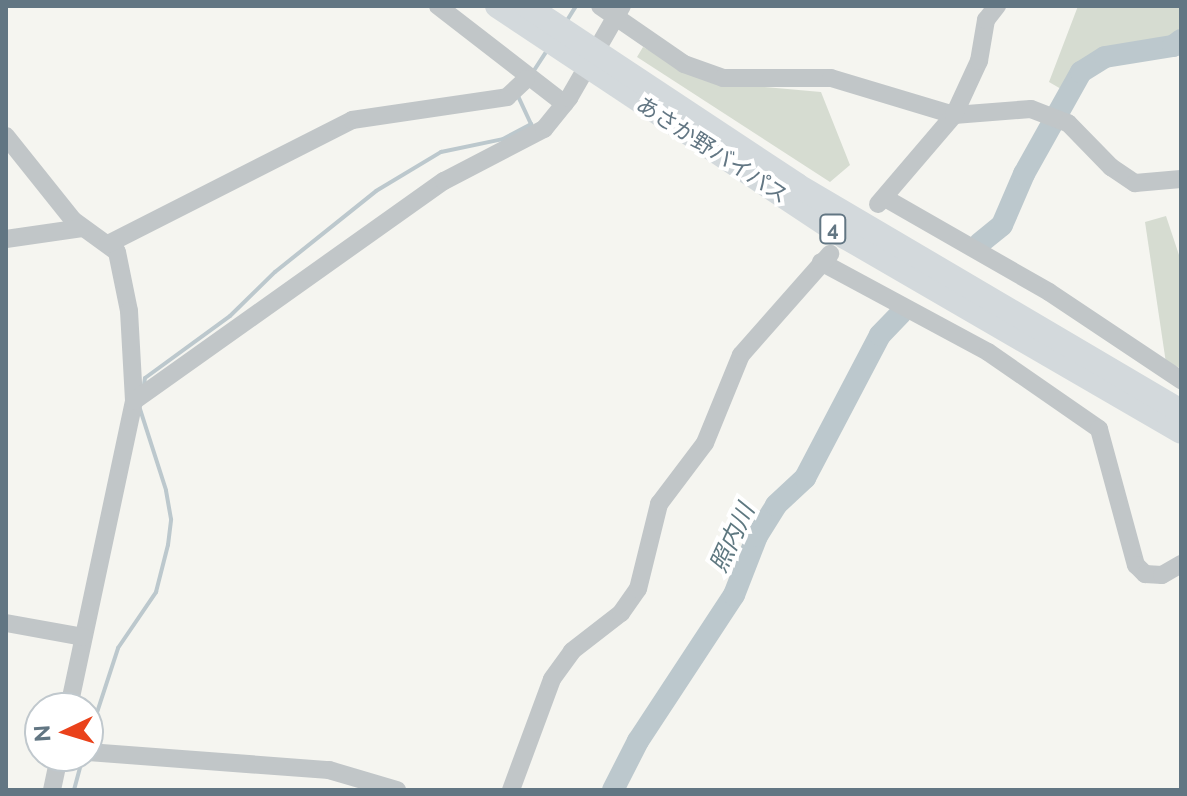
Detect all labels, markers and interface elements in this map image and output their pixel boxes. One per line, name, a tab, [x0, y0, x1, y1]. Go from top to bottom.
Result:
street label: あさか野バイパス	[631, 91, 793, 209]
road number: 4	[819, 213, 847, 245]
water label: 照内川	[704, 499, 760, 577]
north arrow	[24, 692, 104, 772]
text: N	[28, 724, 56, 743]

